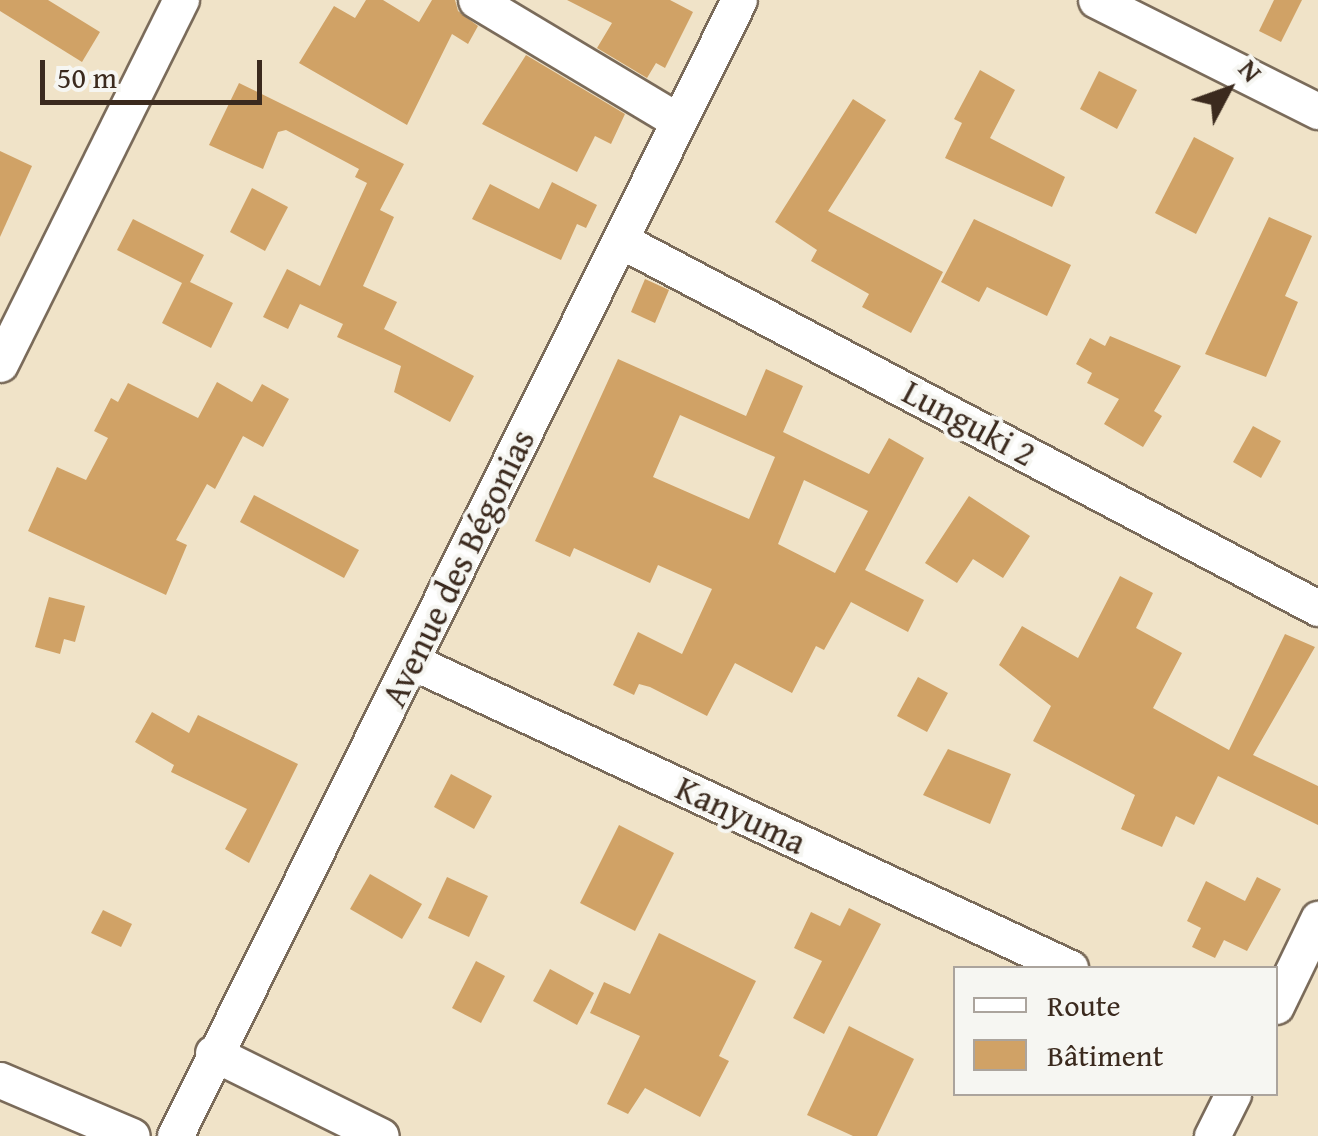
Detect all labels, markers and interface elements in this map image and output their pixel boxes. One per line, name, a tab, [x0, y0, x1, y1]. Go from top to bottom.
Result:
scale bar	[45, 40, 268, 102]
north arrow	[1178, 40, 1278, 140]
text: N	[1229, 49, 1273, 91]
text: 50 m	[57, 55, 117, 99]
street label: Lunguki 2	[896, 371, 1042, 475]
street label: Avenue des Bégonias	[373, 422, 543, 714]
street label: Kanyuma	[669, 767, 813, 863]
legend	[953, 966, 1278, 1096]
text: Route	[1047, 983, 1120, 1027]
text: Bâtiment	[1047, 1033, 1163, 1077]

